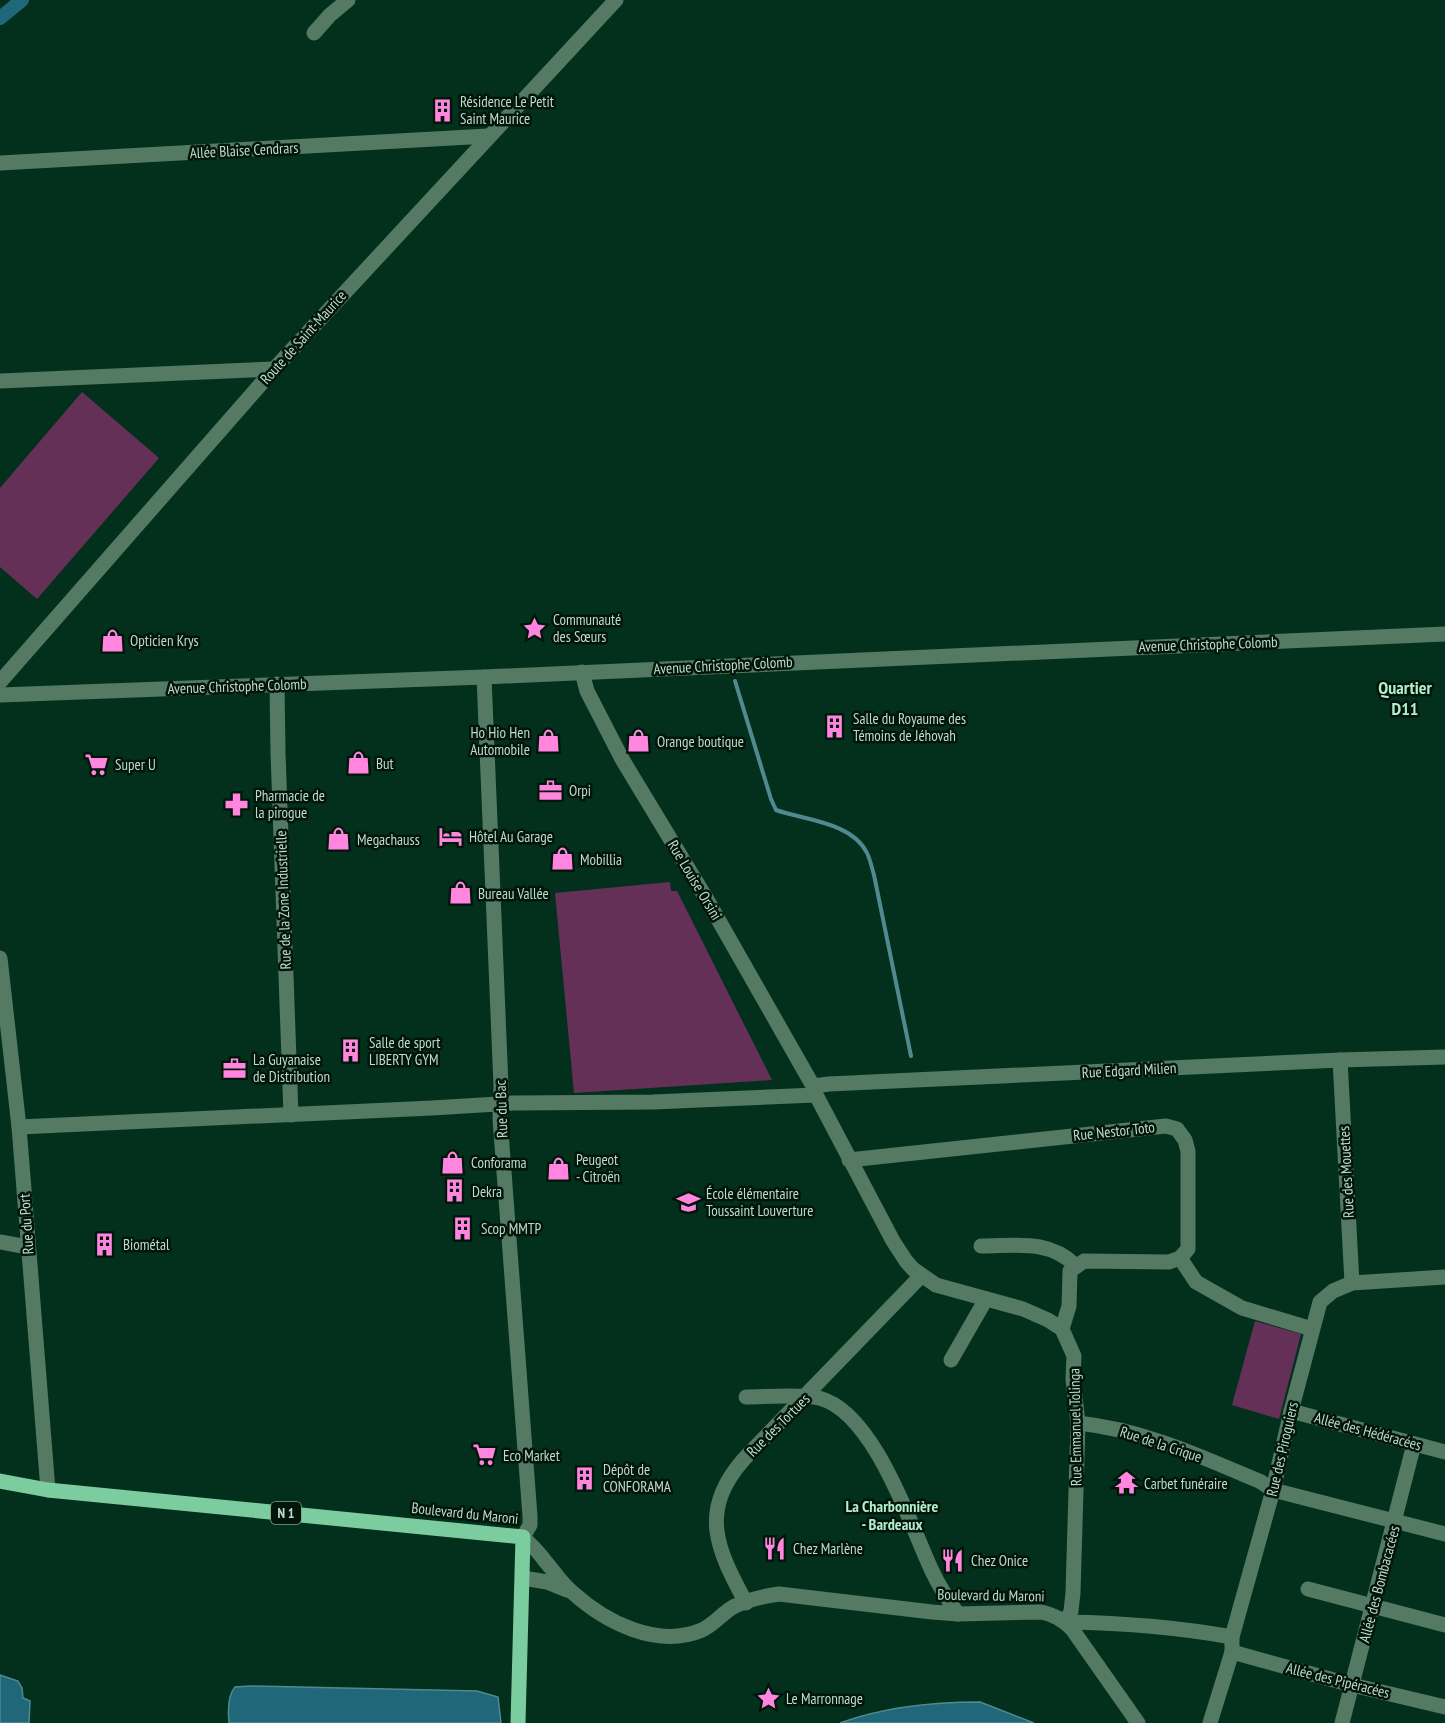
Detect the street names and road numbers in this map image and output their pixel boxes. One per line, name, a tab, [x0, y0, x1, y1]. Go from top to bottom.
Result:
street label: Allée Blaise Cendrars	[189, 138, 299, 162]
street label: Route de Saint-Maurice	[256, 286, 350, 388]
street label: Avenue Christophe Colomb	[1138, 632, 1278, 656]
street label: Avenue Christophe Colomb	[653, 652, 793, 678]
street label: Avenue Christophe Colomb	[167, 674, 307, 698]
street label: Rue de la Zone Industrielle	[271, 830, 295, 970]
street label: Rue Louise Orsini	[664, 837, 726, 923]
street label: Rue Edgard Milien	[1081, 1058, 1177, 1082]
street label: Rue du Bac	[490, 1079, 512, 1138]
street label: Rue Nestor Toto	[1072, 1117, 1156, 1145]
street label: Rue des Mouettes	[1334, 1125, 1358, 1219]
street label: Rue du Port	[14, 1193, 38, 1255]
street label: Rue Emmanuel Tolinga	[1064, 1368, 1086, 1486]
street label: Rue des Tortues	[742, 1389, 814, 1461]
street label: Rue des Piroguiers	[1262, 1400, 1302, 1498]
street label: Allée des Hédéracées	[1312, 1408, 1424, 1454]
street label: Rue de la Crique	[1118, 1422, 1204, 1466]
street label: Boulevard du Maroni	[411, 1498, 519, 1528]
road number: N 1	[271, 1502, 301, 1524]
street label: Allée des Bombacacées	[1354, 1524, 1404, 1644]
street label: Boulevard du Maroni	[937, 1585, 1045, 1605]
street label: Allée des Pipéracées	[1284, 1658, 1392, 1702]

